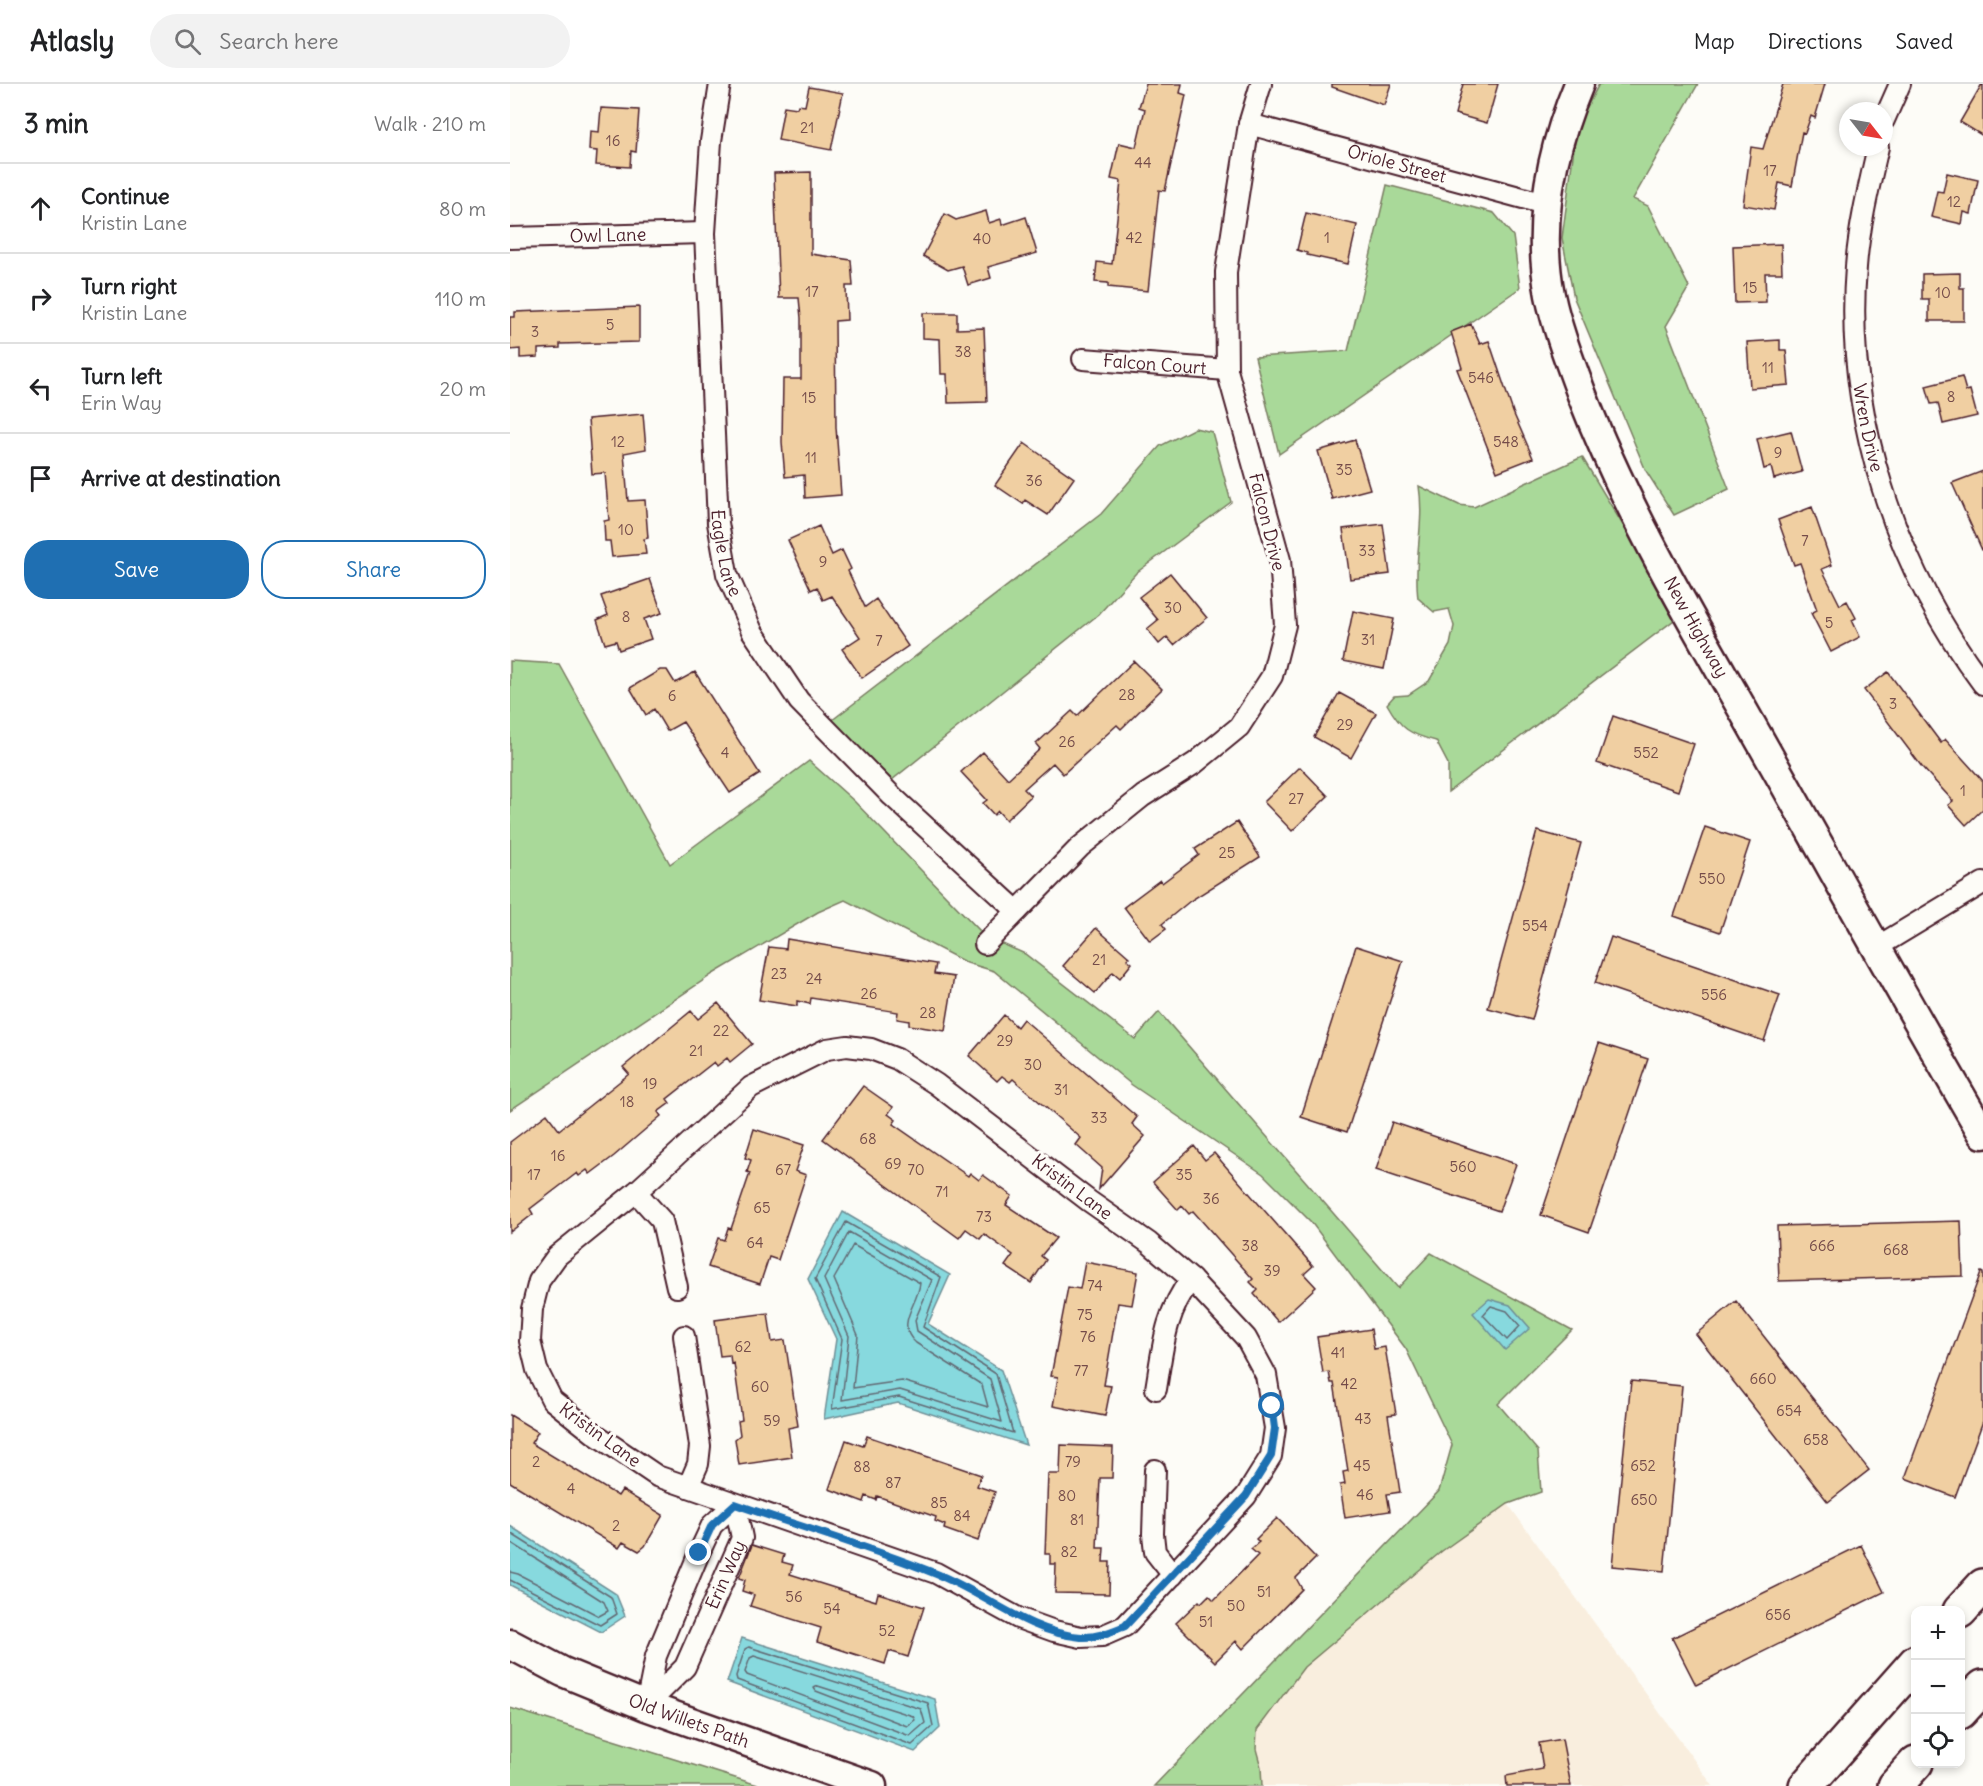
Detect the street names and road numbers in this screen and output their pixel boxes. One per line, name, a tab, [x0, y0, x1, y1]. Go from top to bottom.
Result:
street label: Oriole Street	[1345, 139, 1449, 188]
street label: Owl Lane	[569, 223, 647, 247]
street label: Falcon Court	[1102, 349, 1207, 379]
street label: Wren Drive	[1848, 382, 1889, 474]
street label: Falcon Drive	[1244, 471, 1291, 573]
street label: Eagle Lane	[706, 509, 747, 600]
street label: New Highway	[1659, 572, 1734, 682]
street label: Kristin Lane	[1027, 1149, 1117, 1225]
street label: Kristin Lane	[555, 1397, 646, 1472]
street label: Erin Way	[700, 1537, 751, 1613]
street label: Old Willets Path	[625, 1688, 753, 1753]

